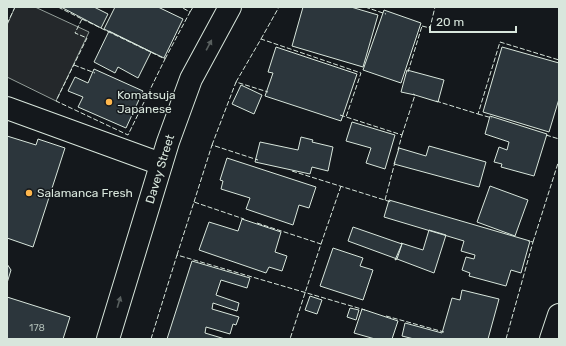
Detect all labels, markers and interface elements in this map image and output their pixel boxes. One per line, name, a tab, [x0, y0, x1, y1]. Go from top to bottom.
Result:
scale bar	[430, 8, 516, 34]
text: 20 m	[436, 15, 464, 29]
one-way arrow	[206, 39, 213, 51]
place label: Komatsuja Japanese	[117, 88, 176, 116]
marker: Komatsuja Japanese	[104, 97, 114, 107]
street label: Davey Street	[143, 132, 177, 205]
place label: Salamanca Fresh	[37, 186, 133, 200]
marker: Salamanca Fresh	[24, 188, 34, 198]
one-way arrow	[116, 295, 122, 307]
house number: 178	[29, 322, 45, 334]

